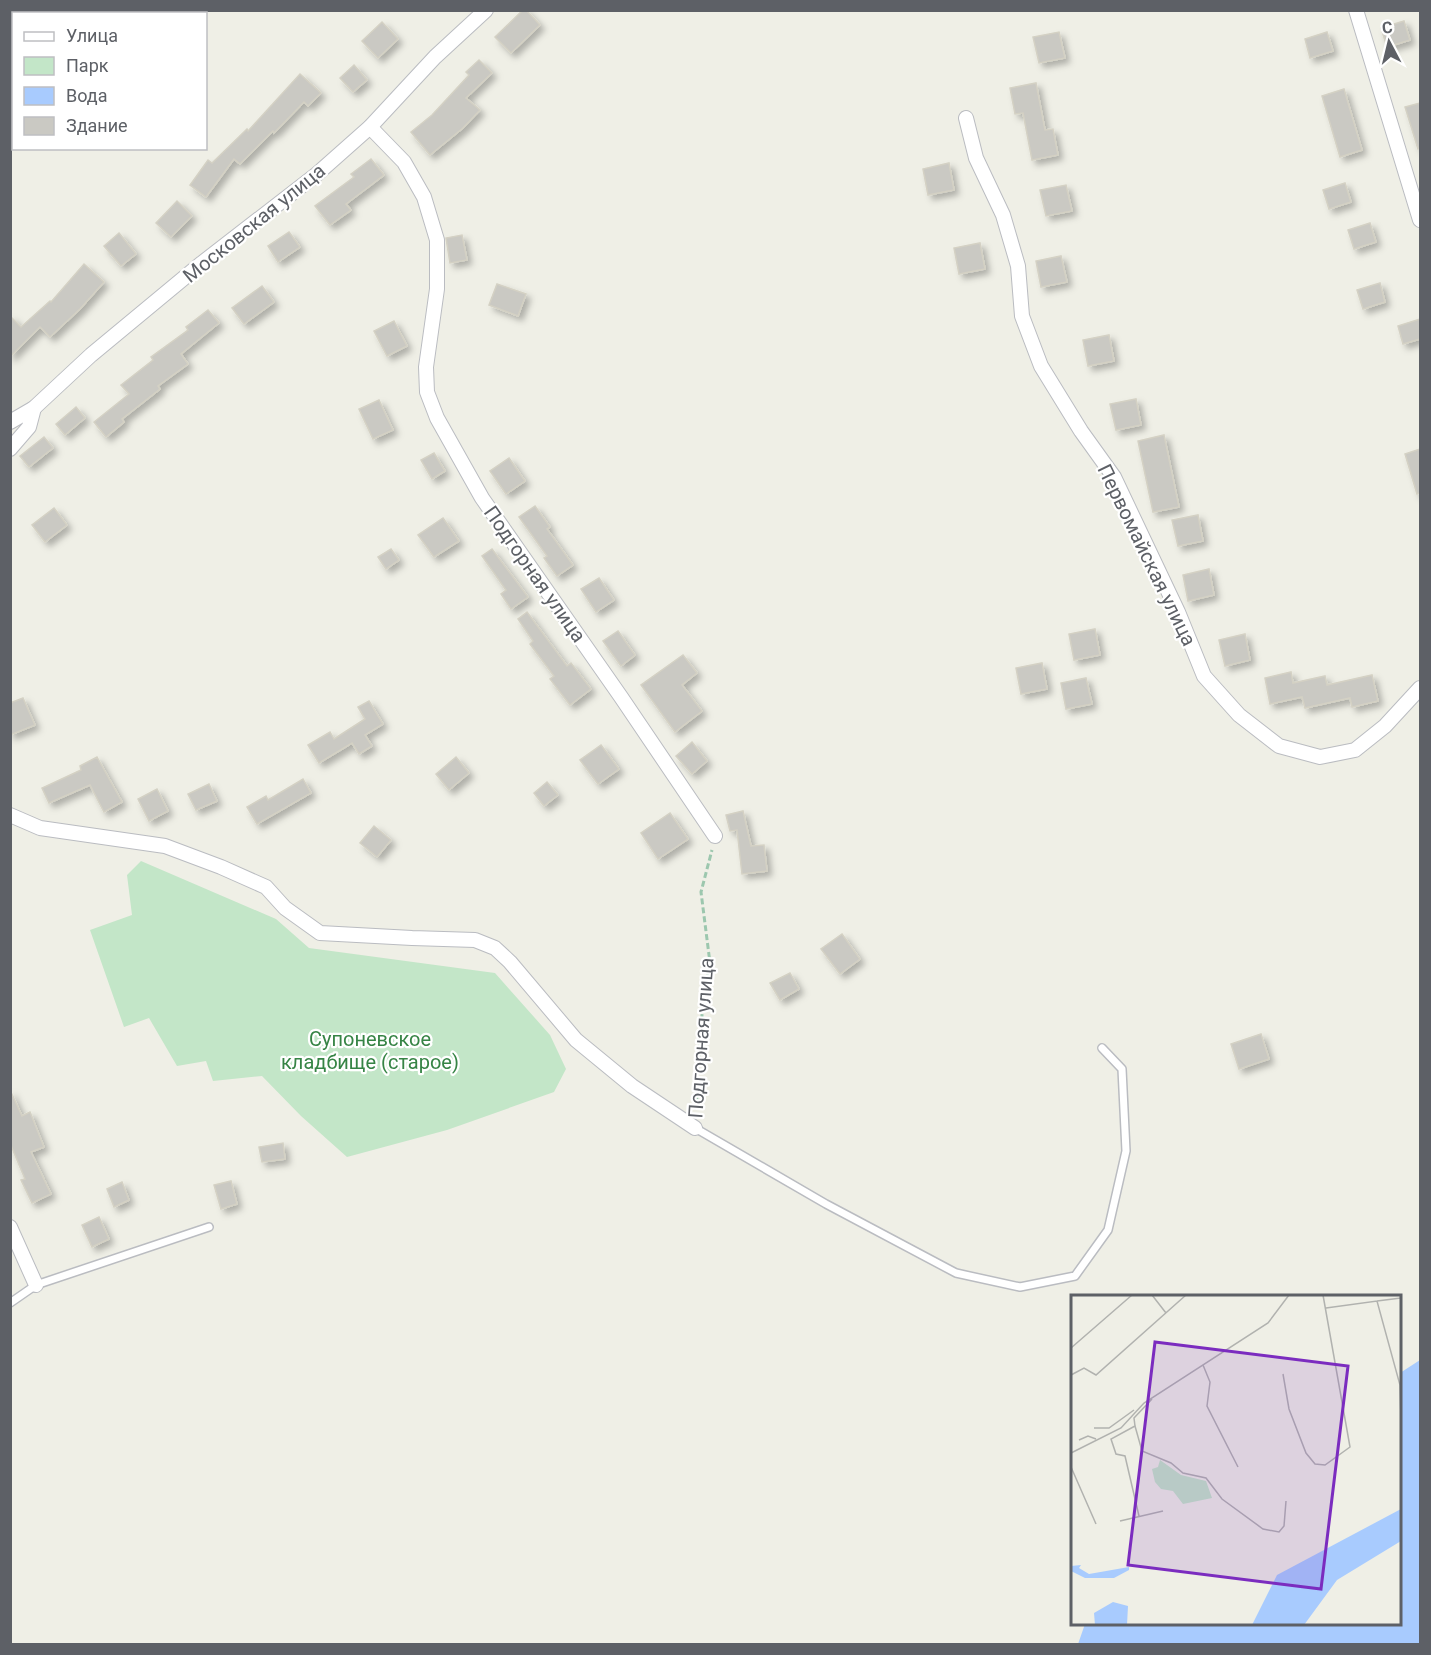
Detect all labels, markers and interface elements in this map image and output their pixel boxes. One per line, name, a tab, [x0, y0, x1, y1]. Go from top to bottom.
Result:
legend	[12, 12, 207, 150]
north arrow	[1359, 12, 1419, 72]
text: С	[1381, 18, 1394, 38]
text: Улица	[66, 25, 118, 46]
text: Парк	[66, 55, 109, 76]
text: Вода	[66, 85, 108, 106]
text: Здание	[66, 115, 128, 136]
street label: Московская улица	[178, 158, 330, 288]
street label: Первомайская улица	[1093, 460, 1201, 650]
street label: Подгорная улица	[479, 501, 591, 647]
street label: Подгорная улица	[683, 957, 719, 1119]
park label: Супоневское кладбище (старое)	[281, 1027, 459, 1074]
inset map	[1071, 1295, 1401, 1625]

